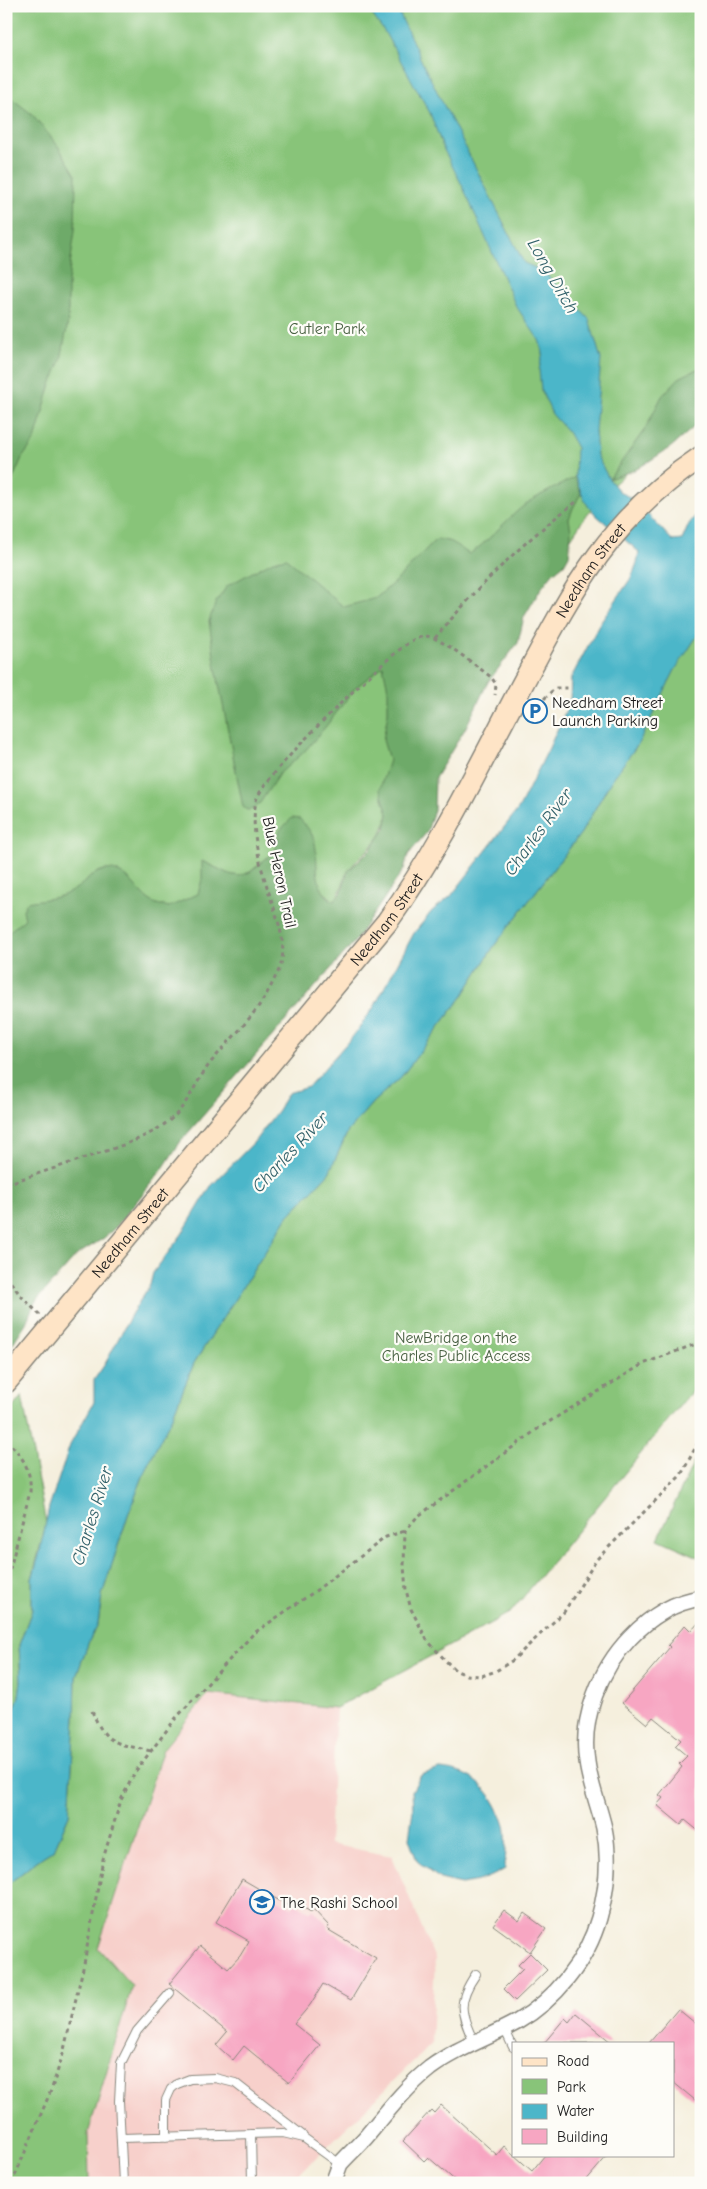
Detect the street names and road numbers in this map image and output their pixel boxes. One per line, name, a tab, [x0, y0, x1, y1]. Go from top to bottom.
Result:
street label: Needham Street	[552, 520, 630, 621]
street label: Blue Heron Trail	[258, 815, 300, 929]
street label: Needham Street	[347, 870, 427, 970]
street label: Needham Street	[88, 1185, 173, 1282]

